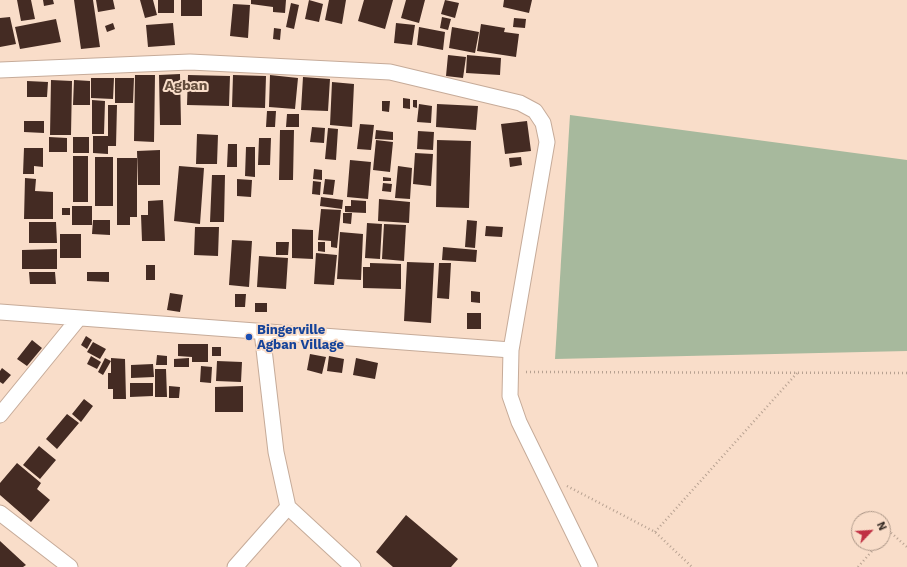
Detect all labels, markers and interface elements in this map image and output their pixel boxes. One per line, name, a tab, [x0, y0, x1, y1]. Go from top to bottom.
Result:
district label: Agban	[165, 78, 207, 94]
place label: Bingerville Agban Village	[257, 322, 344, 353]
marker: Bingerville Agban Village	[244, 332, 254, 342]
north arrow	[851, 511, 891, 551]
text: N	[874, 520, 889, 533]

